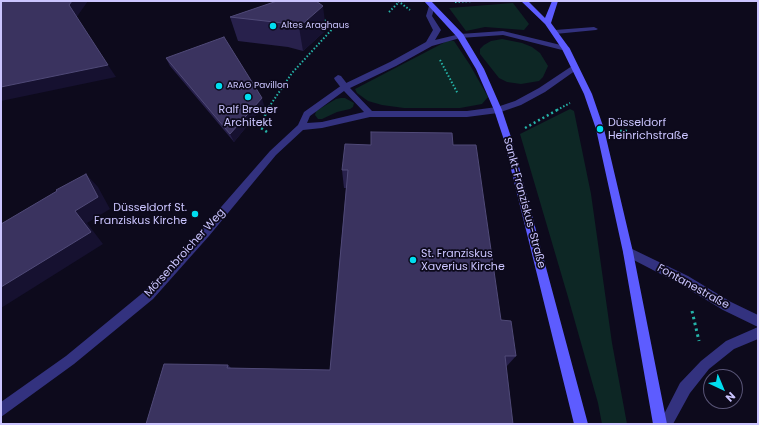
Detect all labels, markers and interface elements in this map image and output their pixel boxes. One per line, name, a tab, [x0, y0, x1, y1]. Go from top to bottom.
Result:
marker: Altes Araghaus	[268, 21, 278, 31]
place label: Altes Araghaus	[281, 21, 349, 31]
marker: ARAG Pavillon	[214, 81, 224, 91]
place label: ARAG Pavillon	[227, 81, 289, 91]
marker: Ralf Breuer Architekt	[243, 92, 253, 102]
place label: Ralf Breuer Architekt	[218, 103, 278, 129]
place label: Düsseldorf Heinrichstraße	[608, 116, 688, 142]
marker: Düsseldorf Heinrichstraße	[595, 124, 605, 134]
street label: Sankt-Franziskus-Straße	[500, 136, 548, 270]
place label: Düsseldorf St. Franziskus Kirche	[94, 201, 187, 227]
street label: Mörsenbroicher Weg	[142, 206, 228, 300]
marker: Düsseldorf St. Franziskus Kirche	[190, 209, 200, 219]
place label: St. Franziskus Xaverius Kirche	[421, 247, 505, 273]
marker: St. Franziskus Xaverius Kirche	[408, 255, 418, 265]
street label: Fontanestraße	[655, 262, 731, 312]
north arrow	[703, 369, 743, 409]
text: N	[722, 388, 739, 406]

